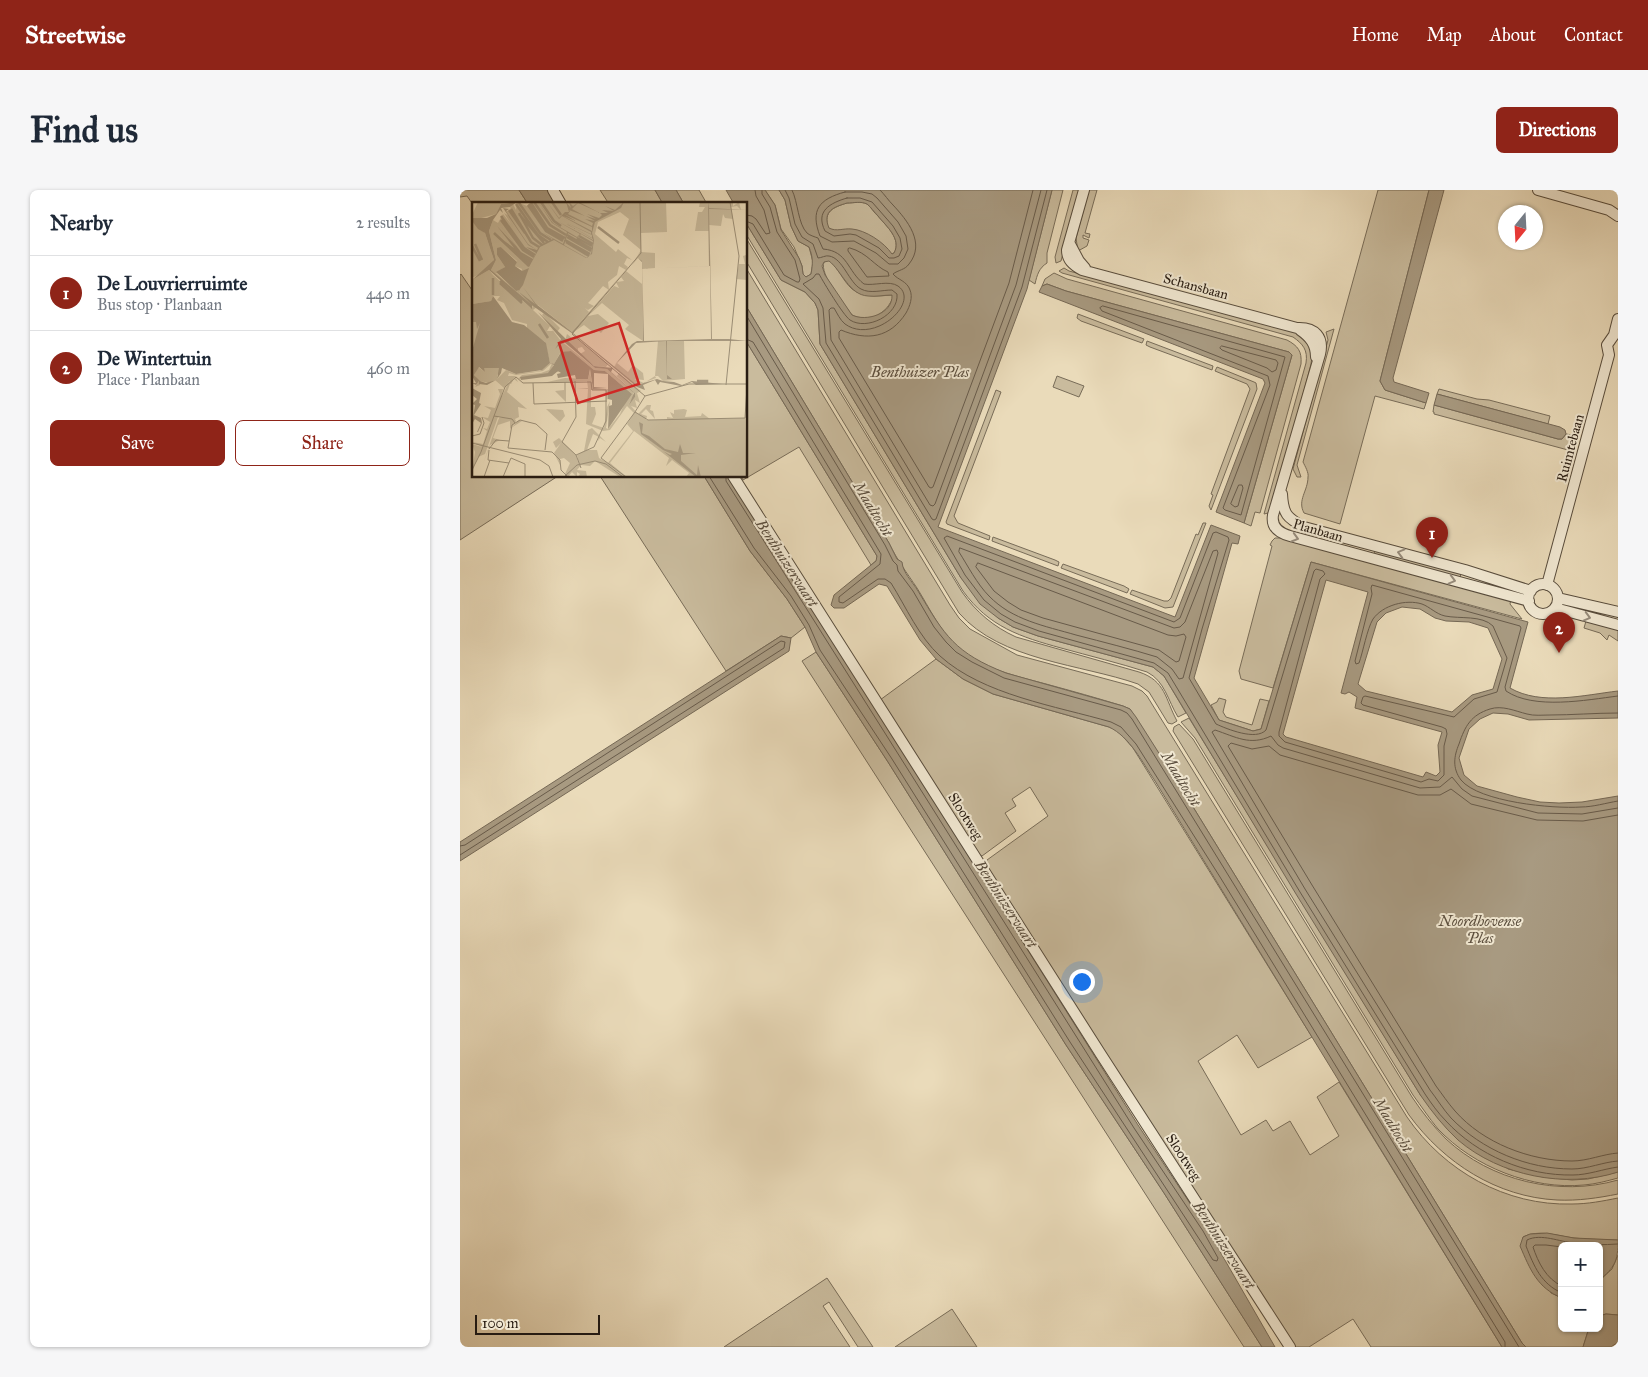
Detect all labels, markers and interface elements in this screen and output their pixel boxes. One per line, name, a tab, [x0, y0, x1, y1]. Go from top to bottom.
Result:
text: Streetwise	[25, 20, 126, 50]
text: Home	[1352, 24, 1399, 46]
text: Map	[1427, 24, 1462, 46]
text: About	[1490, 24, 1536, 46]
text: Contact	[1564, 24, 1623, 46]
button: Directions	[1496, 107, 1618, 153]
text: Find us	[30, 109, 138, 152]
inset map	[472, 202, 748, 478]
north arrow	[1498, 205, 1543, 250]
text: Nearby	[50, 210, 113, 236]
text: 2 results	[356, 213, 410, 232]
street label: Schansbaan	[1162, 270, 1231, 303]
text: De Louvrierruimte	[97, 272, 247, 295]
text: 1	[63, 284, 69, 303]
text: 440 m	[366, 284, 410, 303]
text: Bus stop · Planbaan	[97, 295, 222, 314]
text: De Wintertuin	[97, 347, 212, 370]
text: 2	[62, 359, 70, 378]
text: 460 m	[367, 359, 410, 378]
water label: Benthuizer Plas	[870, 363, 970, 381]
text: Place · Planbaan	[97, 370, 200, 389]
street label: Ruimtebaan	[1553, 412, 1588, 484]
button: Save	[50, 420, 225, 466]
button: Share	[235, 420, 410, 466]
water label: Maaltocht	[849, 477, 897, 541]
water label: Benthuizervaart	[751, 515, 823, 611]
street label: Planbaan	[1291, 515, 1345, 546]
pin: 1	[1416, 517, 1448, 558]
one-way arrow	[1291, 532, 1299, 542]
one-way arrow	[1397, 548, 1405, 558]
one-way arrow	[1447, 575, 1456, 585]
one-way arrow	[1582, 611, 1590, 621]
pin: 2	[1543, 612, 1575, 653]
water label: Maaltocht	[1157, 747, 1205, 811]
street label: Slootweg	[944, 790, 987, 843]
water label: Benthuizervaart	[970, 856, 1042, 952]
water label: Noordhovense Plas	[1438, 912, 1522, 947]
your location	[1069, 969, 1095, 995]
water label: Maaltocht	[1369, 1093, 1417, 1157]
street label: Slootweg	[1162, 1131, 1205, 1184]
water label: Benthuizervaart	[1188, 1197, 1260, 1293]
map controls	[1558, 1242, 1603, 1332]
button: +	[1558, 1242, 1603, 1287]
button: −	[1558, 1287, 1603, 1332]
scale bar	[475, 1312, 600, 1335]
text: 100 m	[482, 1315, 519, 1332]

